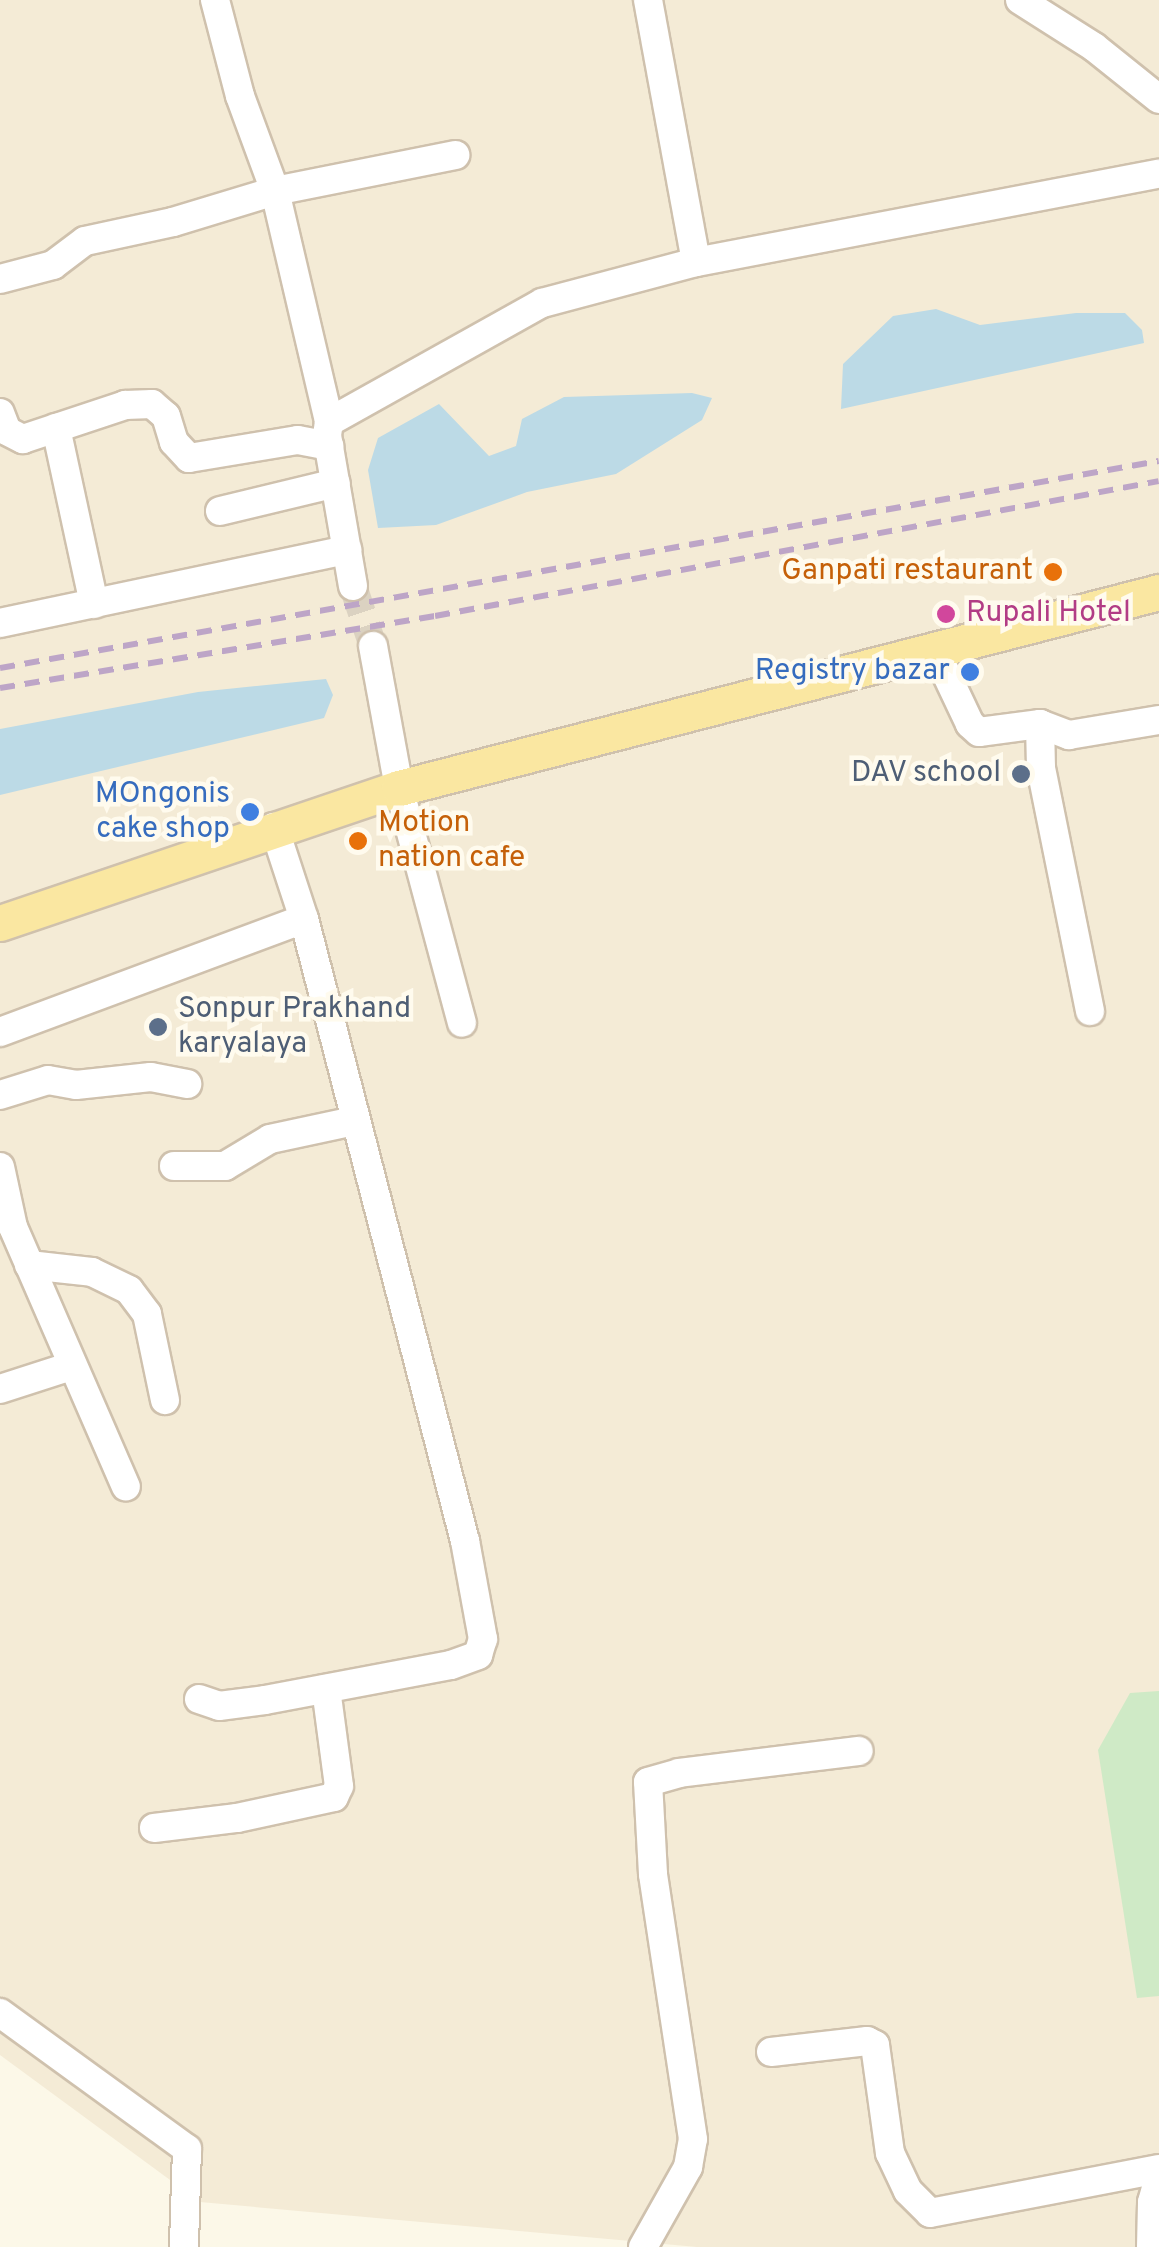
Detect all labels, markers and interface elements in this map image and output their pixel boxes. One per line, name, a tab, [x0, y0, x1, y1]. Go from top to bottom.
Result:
place label: Ganpati restaurant	[781, 554, 1033, 590]
marker: Ganpati restaurant	[1042, 561, 1064, 583]
place label: Rupali Hotel	[966, 596, 1131, 632]
marker: Rupali Hotel	[935, 603, 957, 625]
place label: Registry bazar	[755, 654, 950, 690]
marker: Registry bazar	[959, 661, 981, 683]
place label: DAV school	[850, 756, 1001, 792]
marker: DAV school	[1010, 763, 1032, 785]
place label: MOngonis cake shop	[95, 777, 230, 848]
marker: MOngonis cake shop	[239, 801, 261, 823]
place label: Motion nation cafe	[378, 806, 525, 876]
marker: Motion nation cafe	[347, 830, 369, 852]
place label: Sonpur Prakhand karyalaya	[178, 992, 411, 1062]
marker: Sonpur Prakhand karyalaya	[147, 1016, 169, 1038]

